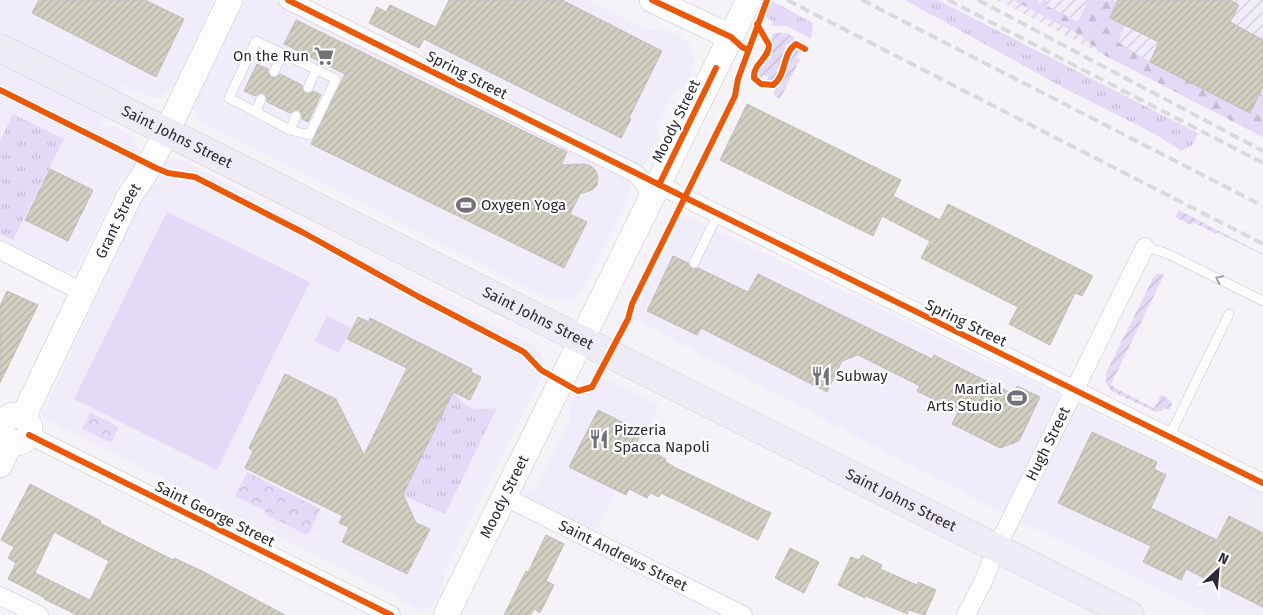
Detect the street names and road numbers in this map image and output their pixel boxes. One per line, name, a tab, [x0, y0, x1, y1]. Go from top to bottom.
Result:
street label: Spring Street	[424, 47, 511, 103]
street label: Moody Street	[648, 76, 704, 165]
street label: Saint Johns Street	[119, 102, 236, 172]
street label: Grant Street	[92, 179, 145, 261]
street label: Saint Johns Street	[480, 283, 597, 354]
street label: Spring Street	[922, 296, 1010, 351]
street label: Hugh Street	[1022, 403, 1074, 484]
street label: Moody Street	[476, 452, 533, 541]
street label: Saint Johns Street	[843, 465, 960, 536]
street label: Saint George Street	[152, 477, 278, 551]
street label: Saint Andrews Street	[556, 516, 691, 595]

